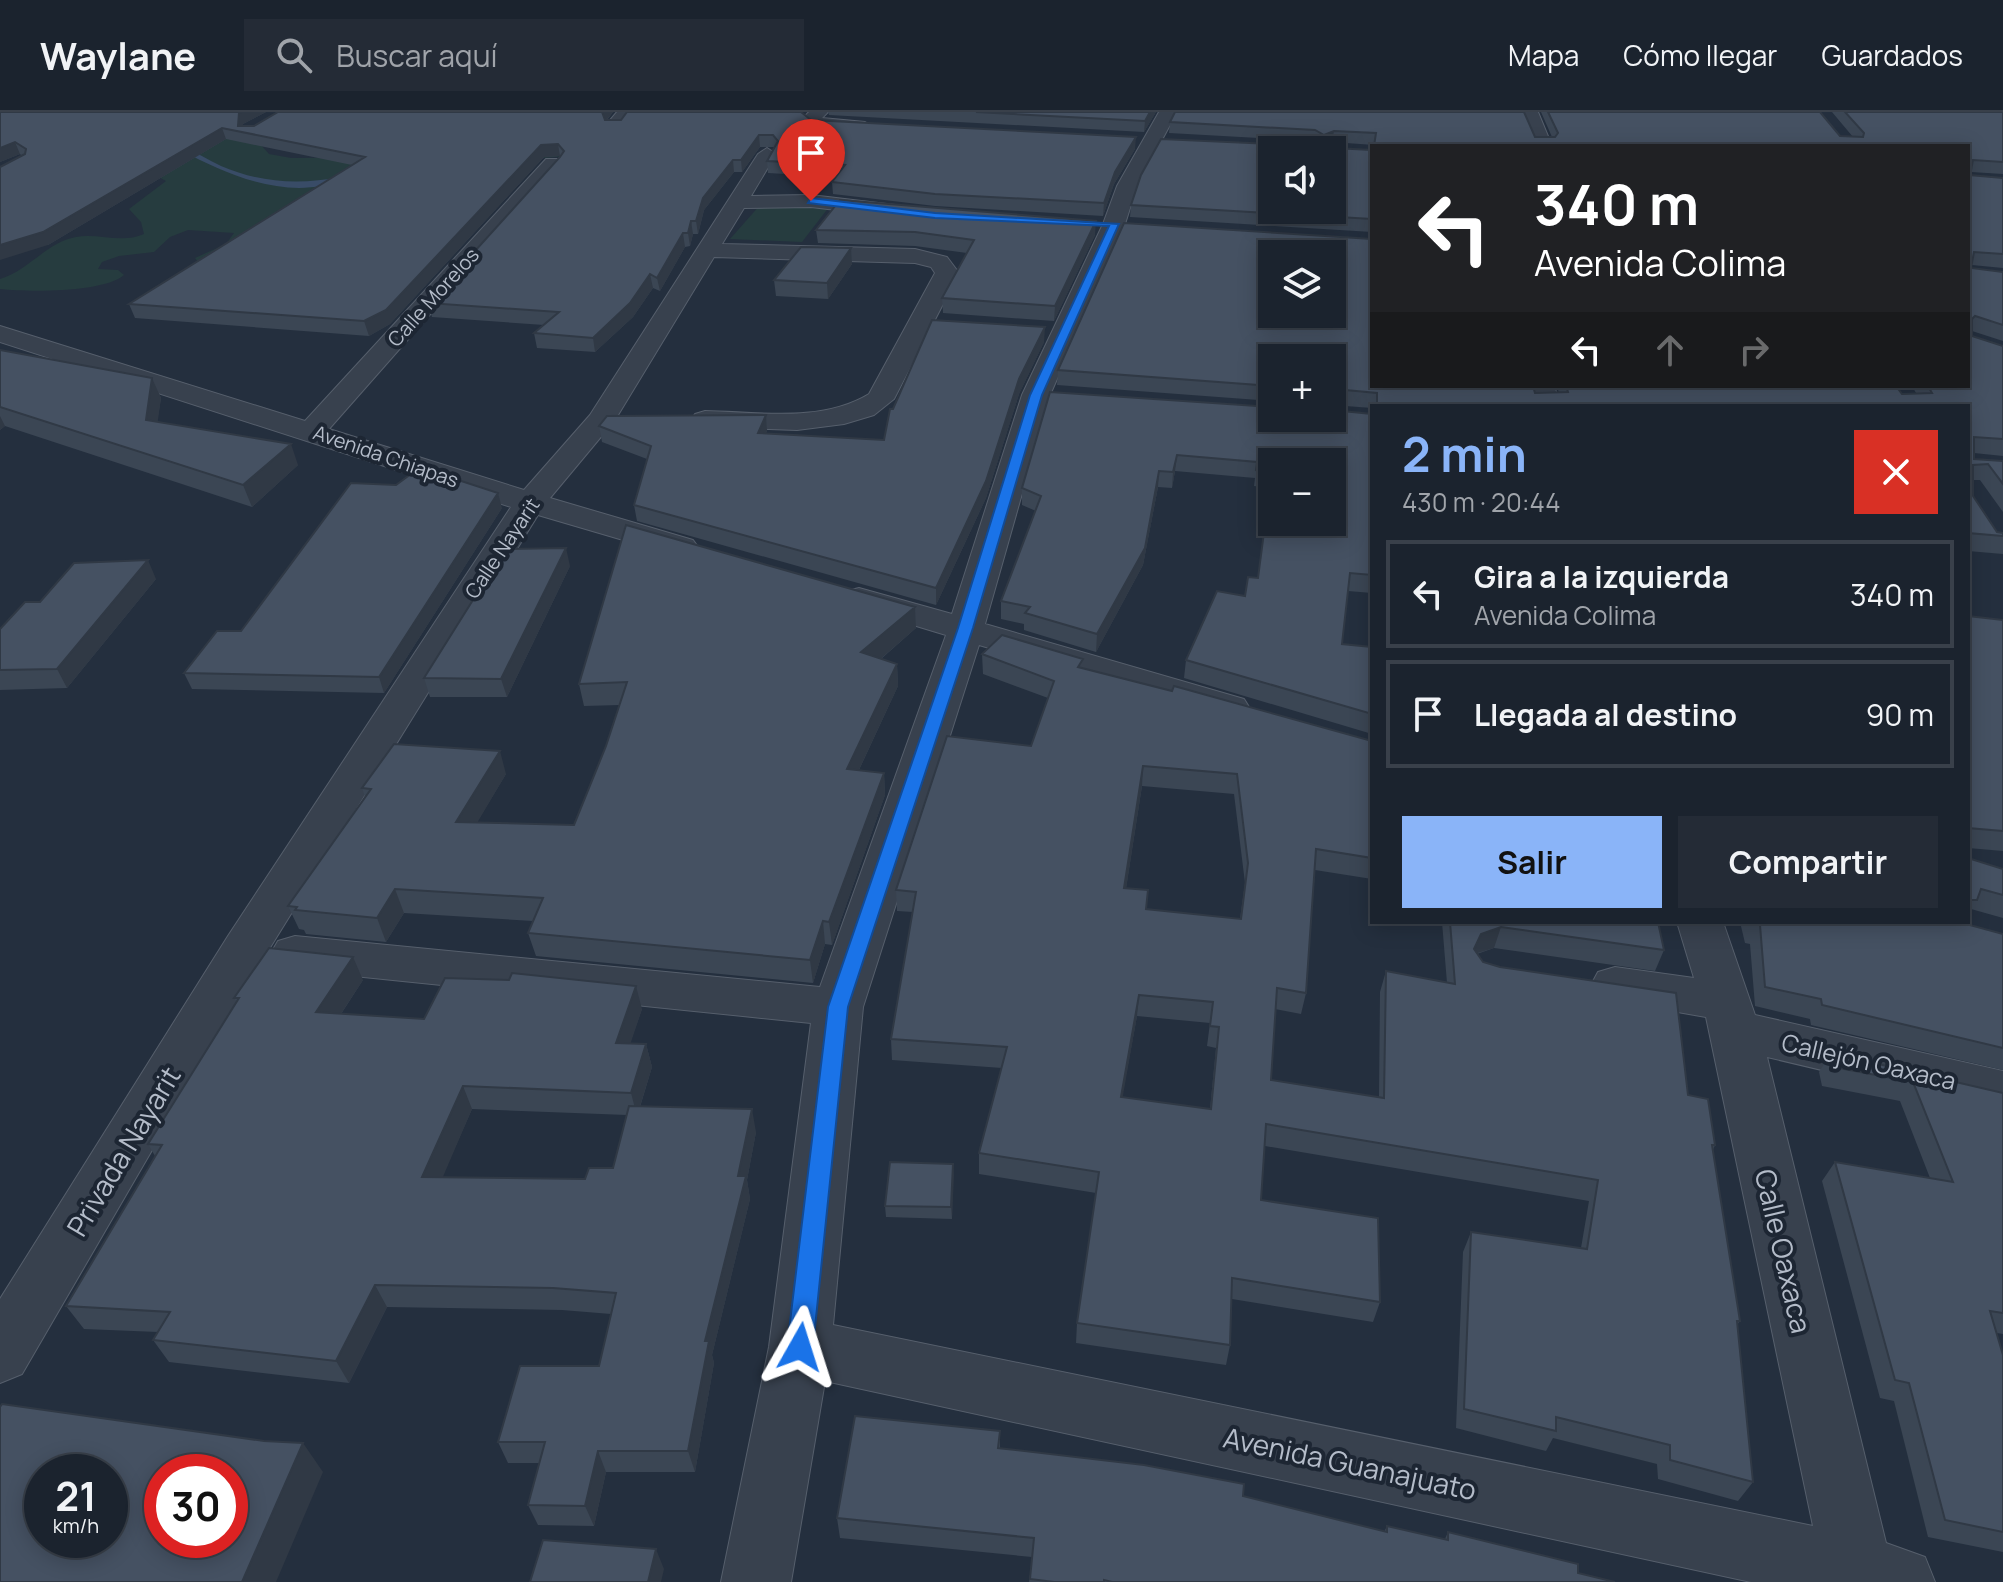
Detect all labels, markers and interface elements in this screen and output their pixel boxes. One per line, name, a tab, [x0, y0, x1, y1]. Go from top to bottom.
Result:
search box	[244, 19, 804, 91]
text: Waylane	[40, 29, 196, 81]
icon: search	[272, 33, 316, 77]
text: Buscar aquí	[336, 35, 497, 76]
text: Mapa	[1508, 36, 1579, 74]
text: Cómo llegar	[1623, 36, 1777, 74]
text: Guardados	[1821, 36, 1963, 74]
pin	[777, 119, 845, 201]
icon: arrive	[789, 131, 833, 175]
map controls	[1258, 136, 1346, 536]
button: sound	[1258, 136, 1346, 224]
text: 340 m	[1534, 165, 1699, 242]
icon: left	[1402, 176, 1506, 280]
text: Avenida Colima	[1534, 238, 1786, 287]
button: layers	[1258, 240, 1346, 328]
street label: Calle Morelos	[381, 242, 485, 352]
icon: left	[1564, 328, 1608, 372]
icon: ahead	[1648, 328, 1692, 372]
icon: right	[1732, 328, 1776, 372]
button: +	[1258, 344, 1346, 432]
street label: Avenida Chiapas	[310, 418, 462, 494]
text: 2 min	[1402, 421, 1527, 486]
button: close	[1854, 430, 1938, 514]
button: −	[1258, 448, 1346, 536]
text: 430 m · 20:44	[1402, 484, 1560, 520]
street label: Calle Nayarit	[458, 492, 546, 604]
text: Gira a la izquierda	[1474, 556, 1729, 597]
icon: left	[1406, 572, 1450, 616]
text: 340 m	[1850, 574, 1934, 615]
text: Avenida Colima	[1474, 597, 1656, 633]
icon: arrive	[1406, 692, 1450, 736]
text: Llegada al destino	[1474, 694, 1737, 735]
text: 90 m	[1866, 694, 1934, 735]
button: Salir	[1402, 816, 1662, 908]
button: Compartir	[1678, 816, 1938, 908]
street label: Callejón Oaxaca	[1779, 1025, 1959, 1097]
street label: Privada Nayarit	[57, 1059, 189, 1243]
street label: Calle Oaxaca	[1747, 1165, 1821, 1337]
position arrow	[758, 1305, 842, 1389]
street label: Avenida Guanajuato	[1220, 1418, 1480, 1508]
speed limit sign: 30	[144, 1454, 248, 1558]
text: 21	[55, 1468, 97, 1523]
text: km/h	[53, 1512, 99, 1539]

